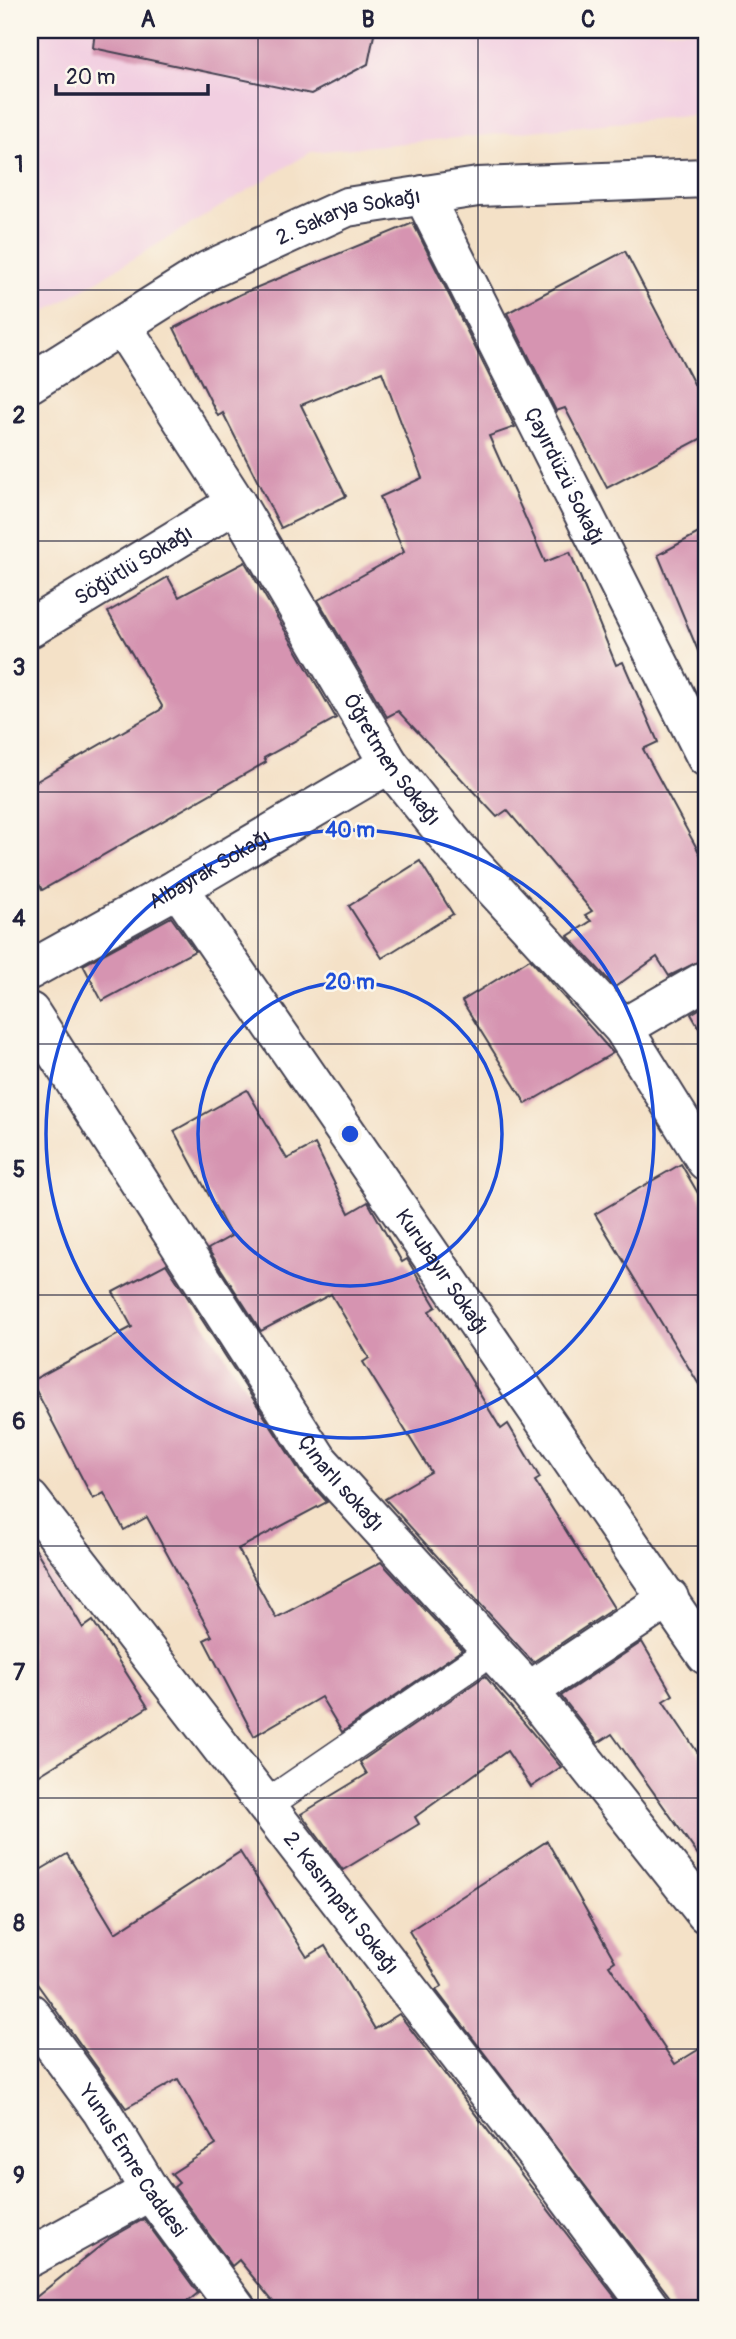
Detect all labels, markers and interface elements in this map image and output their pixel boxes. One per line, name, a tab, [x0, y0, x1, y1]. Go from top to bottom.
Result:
text: A	[141, 5, 156, 34]
text: B	[361, 5, 375, 34]
text: C	[581, 5, 595, 34]
scale bar	[56, 52, 208, 96]
text: 20 m	[66, 64, 115, 91]
text: 1	[15, 150, 24, 179]
street label: 2. Sakarya Sokağı	[272, 183, 422, 252]
text: 2	[13, 401, 26, 430]
street label: Çayırdüzü Sokağı	[518, 403, 610, 550]
street label: Söğütlü Sokağı	[70, 520, 198, 612]
text: 3	[13, 653, 25, 682]
street label: Öğretmen Sokağı	[337, 689, 446, 831]
text: 40 m	[325, 817, 375, 844]
street label: Albayrak Sokağı	[144, 823, 276, 916]
text: 4	[12, 904, 26, 933]
text: 20 m	[325, 969, 375, 996]
centre of rings	[338, 1122, 362, 1146]
text: 5	[13, 1155, 25, 1184]
street label: Kurubayır Sokağı	[389, 1204, 495, 1340]
text: 6	[12, 1407, 26, 1436]
street label: Çınarlı sokağı	[292, 1430, 390, 1537]
text: 7	[13, 1658, 26, 1687]
street label: 2. Kasımpatı Sokağı	[277, 1826, 405, 1980]
text: 8	[13, 1909, 25, 1938]
street label: Yunus Emre Caddesi	[72, 2078, 192, 2243]
text: 9	[13, 2161, 25, 2190]

